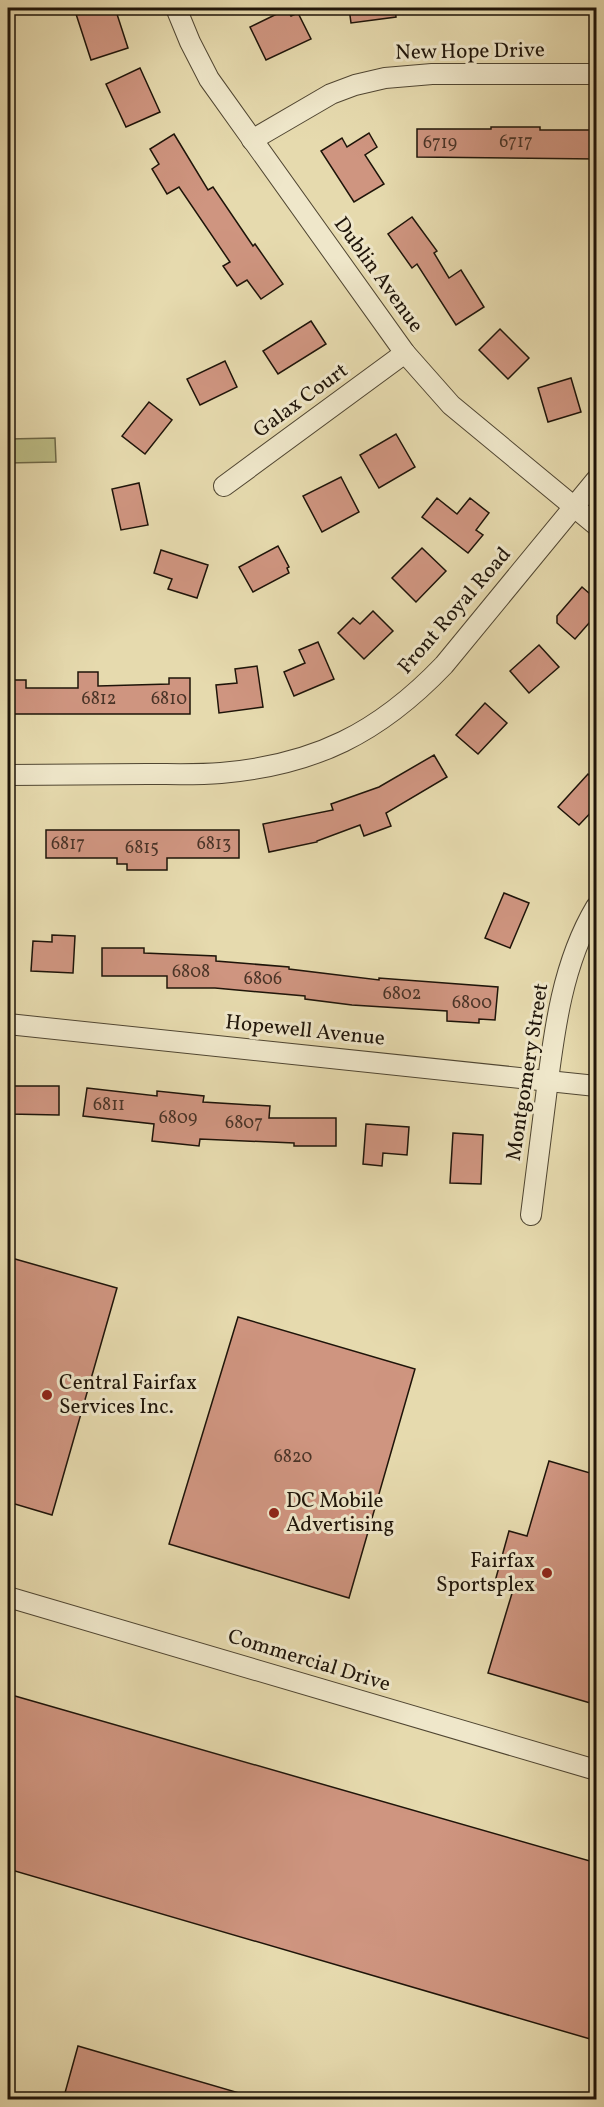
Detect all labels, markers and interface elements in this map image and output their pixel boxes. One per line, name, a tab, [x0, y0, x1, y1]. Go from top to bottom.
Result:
street label: New Hope Drive	[395, 36, 545, 68]
house number: 6717	[499, 130, 533, 155]
house number: 6719	[423, 131, 457, 156]
street label: Dublin Avenue	[326, 211, 430, 339]
street label: Galax Court	[248, 357, 354, 445]
street label: Front Royal Road	[392, 541, 518, 681]
house number: 6812	[82, 687, 116, 712]
house number: 6810	[151, 687, 187, 712]
house number: 6817	[51, 832, 85, 857]
house number: 6813	[197, 832, 231, 857]
house number: 6815	[125, 836, 159, 861]
house number: 6808	[172, 960, 210, 985]
house number: 6806	[244, 967, 282, 992]
street label: Montgomery Street	[500, 981, 556, 1163]
house number: 6802	[383, 982, 421, 1007]
house number: 6800	[452, 991, 492, 1016]
street label: Hopewell Avenue	[224, 1008, 386, 1054]
house number: 6811	[93, 1093, 125, 1118]
house number: 6809	[159, 1106, 197, 1131]
house number: 6807	[225, 1111, 263, 1136]
place label: Central Fairfax Services Inc.	[59, 1369, 197, 1422]
marker: Central Fairfax Services Inc.	[40, 1388, 54, 1402]
house number: 6820	[274, 1445, 312, 1470]
place label: DC Mobile Advertising	[286, 1487, 394, 1540]
marker: DC Mobile Advertising	[267, 1506, 281, 1520]
place label: Fairfax Sportsplex	[436, 1547, 535, 1600]
marker: Fairfax Sportsplex	[540, 1566, 554, 1580]
street label: Commercial Drive	[224, 1622, 394, 1700]

